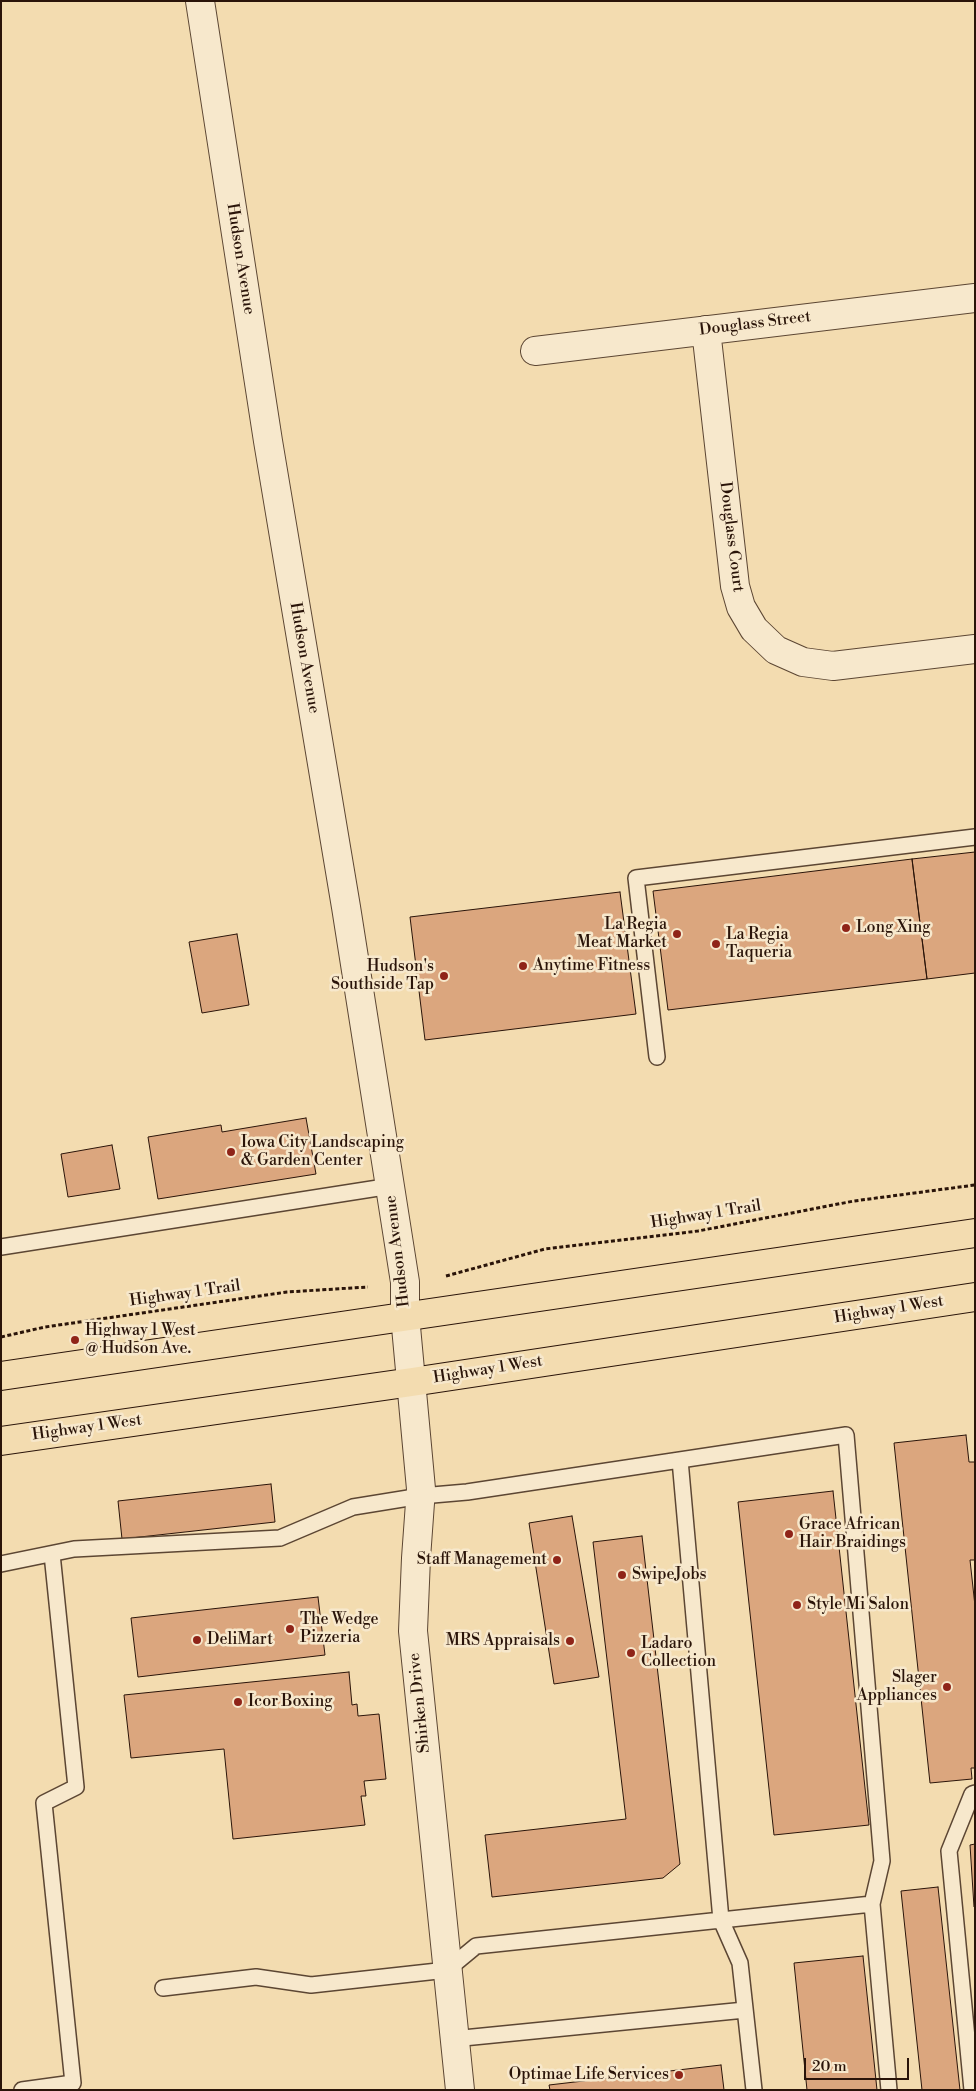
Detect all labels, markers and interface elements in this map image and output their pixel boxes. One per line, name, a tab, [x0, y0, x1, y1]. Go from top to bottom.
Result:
street label: Hudson Avenue	[222, 202, 258, 316]
street label: Douglass Street	[698, 308, 812, 340]
street label: Douglass Court	[715, 481, 747, 593]
street label: Hudson Avenue	[285, 601, 323, 715]
place label: La Regia Meat Market	[577, 915, 667, 953]
place label: Long Xing	[856, 918, 931, 938]
marker: Long Xing	[840, 922, 852, 934]
place label: La Regia Taqueria	[726, 925, 792, 963]
marker: La Regia Meat Market	[671, 928, 683, 940]
marker: La Regia Taqueria	[710, 938, 722, 950]
place label: Anytime Fitness	[533, 956, 650, 976]
place label: Hudson's Southside Tap	[331, 957, 434, 995]
marker: Anytime Fitness	[517, 960, 529, 972]
marker: Hudson's Southside Tap	[438, 970, 450, 982]
place label: Iowa City Landscaping & Garden Center	[241, 1133, 404, 1171]
marker: Iowa City Landscaping & Garden Center	[225, 1146, 237, 1158]
street label: Hudson Avenue	[382, 1194, 414, 1308]
street label: Highway 1 Trail	[649, 1197, 763, 1233]
street label: Highway 1 Trail	[128, 1277, 242, 1311]
street label: Highway 1 West	[833, 1292, 945, 1328]
place label: Highway 1 West @ Hudson Ave.	[85, 1321, 196, 1359]
marker: Highway 1 West @ Hudson Ave.	[69, 1334, 81, 1346]
street label: Highway 1 West	[432, 1352, 544, 1388]
street label: Highway 1 West	[31, 1411, 143, 1445]
place label: Grace African Hair Braidings	[799, 1515, 906, 1553]
marker: Grace African Hair Braidings	[783, 1528, 795, 1540]
place label: Staff Management	[417, 1550, 547, 1570]
marker: Staff Management	[551, 1554, 563, 1566]
place label: SwipeJobs	[632, 1565, 707, 1585]
marker: SwipeJobs	[616, 1569, 628, 1581]
place label: Style Mi Salon	[807, 1595, 909, 1615]
marker: Style Mi Salon	[791, 1599, 803, 1611]
place label: The Wedge Pizzeria	[300, 1610, 379, 1648]
marker: The Wedge Pizzeria	[284, 1623, 296, 1635]
place label: DeliMart	[207, 1630, 273, 1650]
place label: MRS Appraisals	[446, 1631, 560, 1651]
marker: DeliMart	[191, 1634, 203, 1646]
place label: Ladaro Collection	[641, 1634, 716, 1672]
marker: MRS Appraisals	[564, 1635, 576, 1647]
marker: Ladaro Collection	[625, 1647, 637, 1659]
street label: Shirken Drive	[405, 1652, 435, 1754]
place label: Slager Appliances	[857, 1668, 937, 1706]
marker: Slager Appliances	[941, 1681, 953, 1693]
place label: Icor Boxing	[248, 1692, 332, 1712]
marker: Icor Boxing	[232, 1696, 244, 1708]
scale bar	[806, 2048, 911, 2080]
text: 20 m	[812, 2057, 847, 2076]
place label: Optimae Life Services	[509, 2065, 669, 2085]
marker: Optimae Life Services	[673, 2069, 685, 2081]

